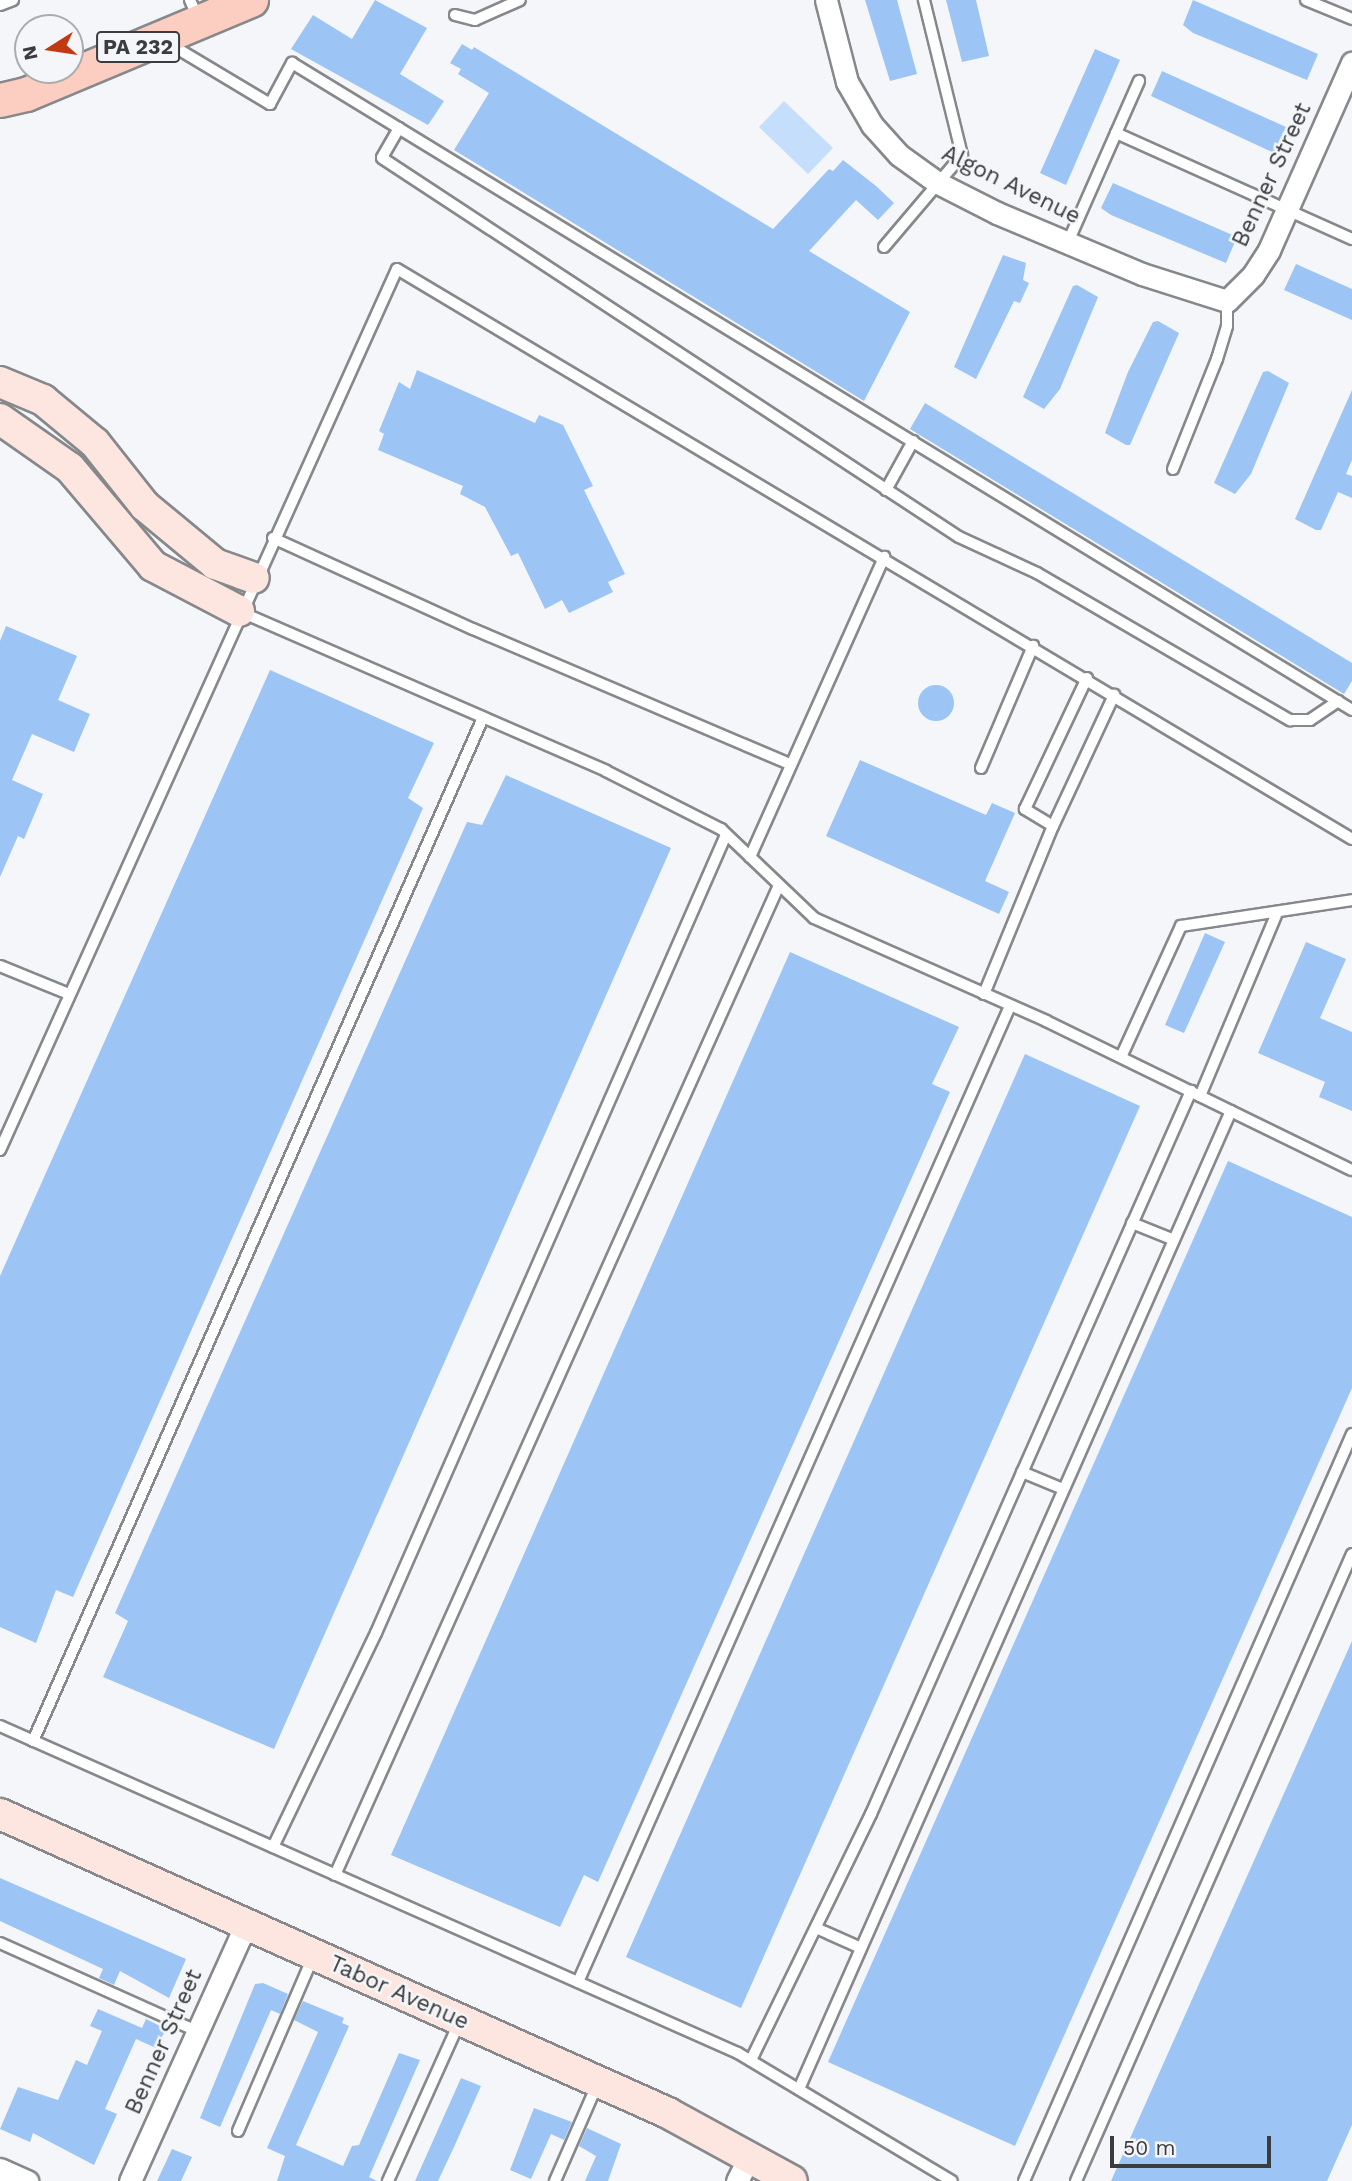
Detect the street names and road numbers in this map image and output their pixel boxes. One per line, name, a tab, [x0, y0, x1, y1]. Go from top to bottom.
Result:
road number: PA 232	[94, 30, 182, 64]
street label: Benner Street	[1226, 98, 1318, 252]
street label: Algon Avenue	[937, 139, 1085, 231]
street label: Tabor Avenue	[324, 1950, 474, 2036]
street label: Benner Street	[120, 1965, 208, 2119]

